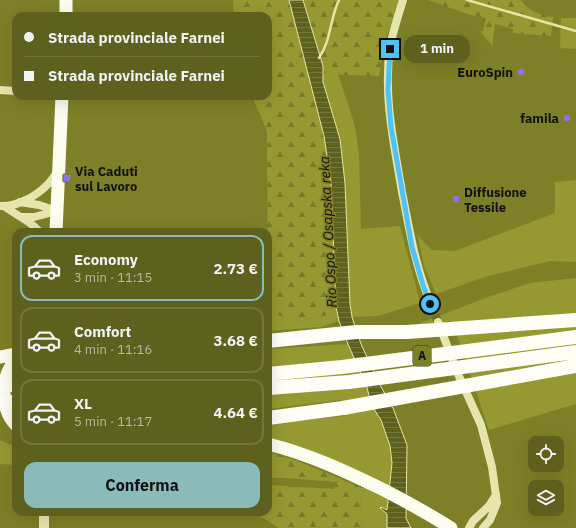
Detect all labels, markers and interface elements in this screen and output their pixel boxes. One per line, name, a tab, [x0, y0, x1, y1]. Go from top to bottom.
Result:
text: Strada provinciale Farnei	[48, 28, 225, 47]
callout: 1 min	[404, 35, 470, 63]
route end	[381, 40, 399, 58]
text: 1 min	[420, 40, 454, 57]
place label: EuroSpin	[457, 64, 513, 81]
text: Strada provinciale Farnei	[48, 66, 225, 85]
marker: EuroSpin	[516, 67, 526, 77]
place label: famila	[520, 110, 559, 127]
marker: famila	[562, 113, 572, 123]
water label: Rio Ospo / Osapska reka	[315, 156, 341, 308]
place label: Via Caduti sul Lavoro	[75, 163, 138, 195]
marker: Via Caduti sul Lavoro	[62, 173, 72, 183]
place label: Diffusione Tessile	[464, 184, 527, 216]
marker: Diffusione Tessile	[451, 194, 461, 204]
icon: car	[26, 250, 62, 286]
text: Economy	[74, 250, 138, 269]
text: 2.73 €	[213, 259, 258, 278]
text: 3 min · 11:15	[74, 269, 152, 286]
route start	[421, 295, 439, 313]
icon: car	[26, 322, 62, 358]
text: Comfort	[74, 322, 131, 341]
text: 3.68 €	[213, 331, 258, 350]
text: 4 min · 11:16	[74, 341, 152, 358]
road number: A	[413, 346, 431, 366]
icon: car	[26, 394, 62, 430]
text: XL	[74, 394, 92, 413]
text: 4.64 €	[213, 403, 258, 422]
text: 5 min · 11:17	[74, 413, 152, 430]
map controls	[528, 436, 564, 516]
button: locate	[528, 436, 564, 472]
button: Conferma	[24, 462, 260, 508]
button: layers	[528, 480, 564, 516]

